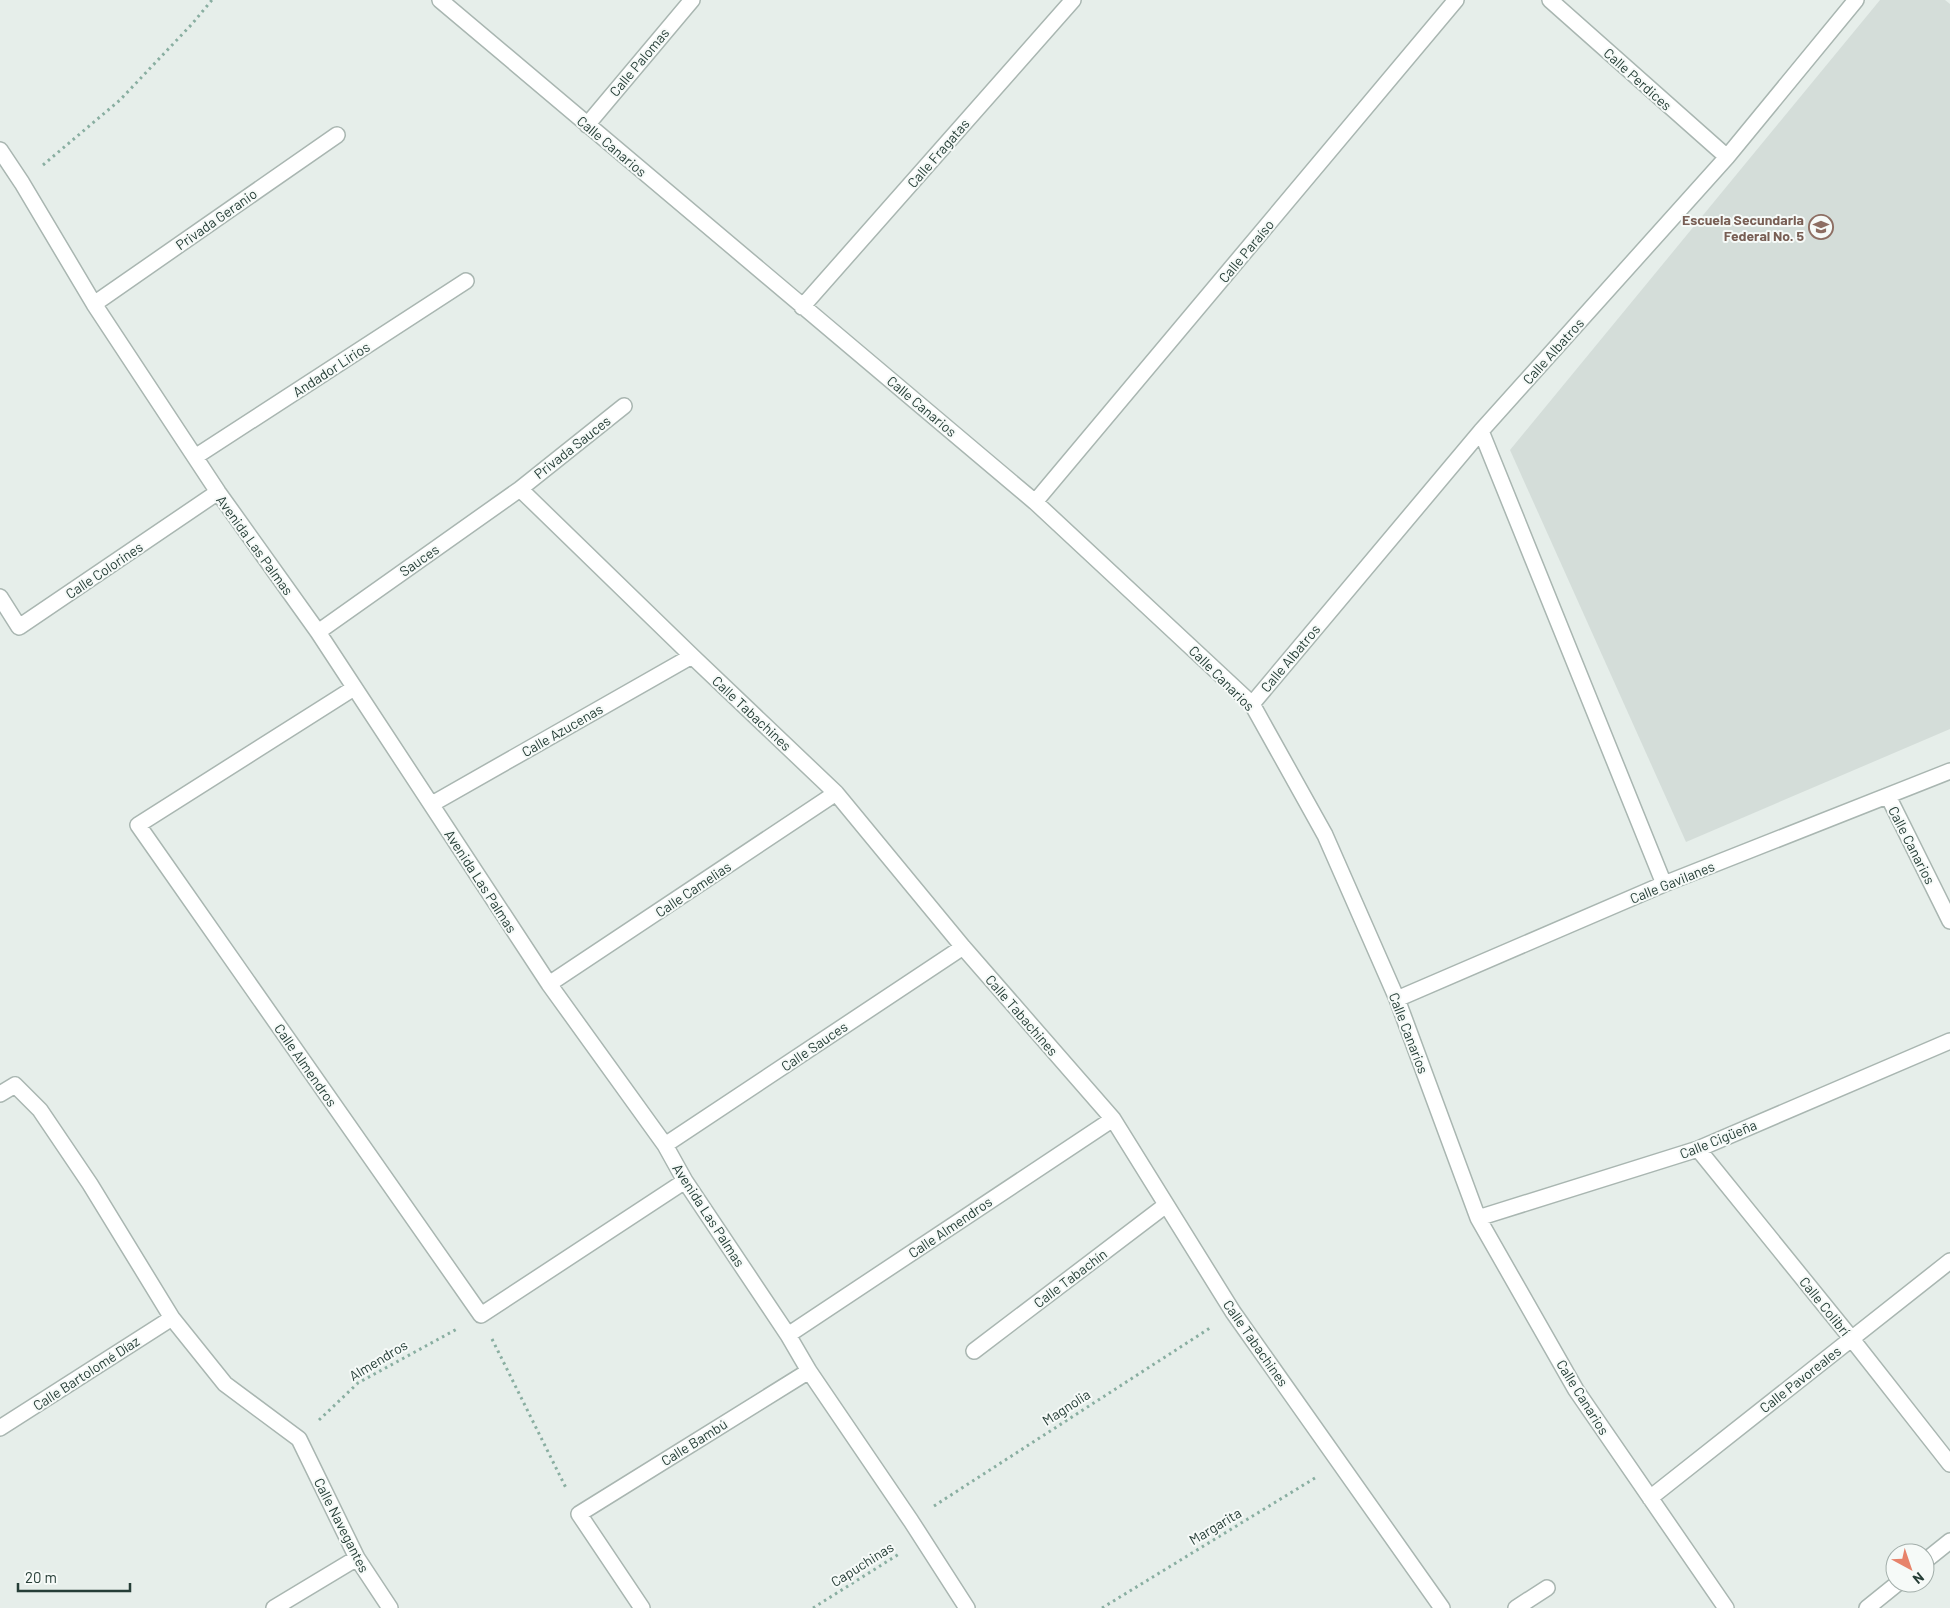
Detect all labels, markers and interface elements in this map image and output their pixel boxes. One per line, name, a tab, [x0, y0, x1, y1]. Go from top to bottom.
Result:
street label: Calle Palomas	[605, 24, 673, 100]
street label: Calle Perdices	[1601, 44, 1676, 114]
street label: Calle Canarios	[574, 112, 650, 180]
street label: Calle Fragatas	[903, 115, 973, 191]
street label: Privada Geranio	[172, 185, 260, 253]
place label: Escuela Secundaria Federal No. 5	[1682, 211, 1804, 244]
school or university icon: Escuela Secundaria Federal No. 5	[1808, 214, 1834, 240]
street label: Calle Paraíso	[1215, 216, 1277, 286]
street label: Calle Albatros	[1519, 314, 1587, 388]
street label: Andador Lirios	[289, 338, 373, 400]
street label: Calle Canarios	[884, 372, 960, 440]
street label: Privada Sauces	[530, 412, 614, 482]
street label: Avenida Las Palmas	[213, 492, 297, 599]
street label: Calle Colorines	[62, 538, 146, 602]
street label: Sauces	[396, 540, 442, 580]
street label: Calle Albatros	[1257, 620, 1323, 695]
street label: Calle Canarios	[1186, 642, 1258, 714]
street label: Calle Tabachines	[709, 672, 795, 754]
street label: Calle Azucenas	[519, 700, 606, 760]
street label: Calle Canarios	[1885, 803, 1939, 887]
street label: Avenida Las Palmas	[441, 826, 521, 936]
street label: Calle Camelias	[652, 857, 734, 920]
street label: Calle Gavilanes	[1627, 857, 1717, 907]
street label: Calle Tabachines	[982, 971, 1062, 1059]
street label: Calle Canarios	[1386, 990, 1432, 1076]
street label: Calle Sauces	[778, 1017, 851, 1074]
street label: Calle Almendros	[271, 1020, 341, 1110]
street label: Calle Cigüeña	[1677, 1116, 1759, 1162]
street label: Avenida Las Palmas	[669, 1160, 749, 1270]
street label: Calle Almendros	[905, 1193, 995, 1261]
street label: Calle Tabachín	[1030, 1245, 1110, 1311]
street label: Calle Colibrí	[1796, 1273, 1854, 1339]
street label: Calle Tabachines	[1220, 1296, 1292, 1390]
street label: Calle Bartolomé Díaz	[30, 1332, 142, 1414]
street label: Almendros	[346, 1336, 411, 1384]
street label: Calle Pavoreales	[1756, 1342, 1844, 1416]
street label: Calle Canarios	[1553, 1356, 1613, 1438]
street label: Magnolia	[1039, 1385, 1093, 1429]
street label: Calle Bambú	[658, 1415, 730, 1469]
street label: Calle Navegantes	[311, 1475, 373, 1575]
street label: Margarita	[1186, 1504, 1244, 1548]
street label: Capuchinas	[828, 1538, 897, 1590]
north arrow	[1885, 1543, 1935, 1593]
scale bar	[18, 1560, 130, 1592]
text: 20 m	[25, 1568, 57, 1586]
text: N	[1910, 1569, 1928, 1588]

